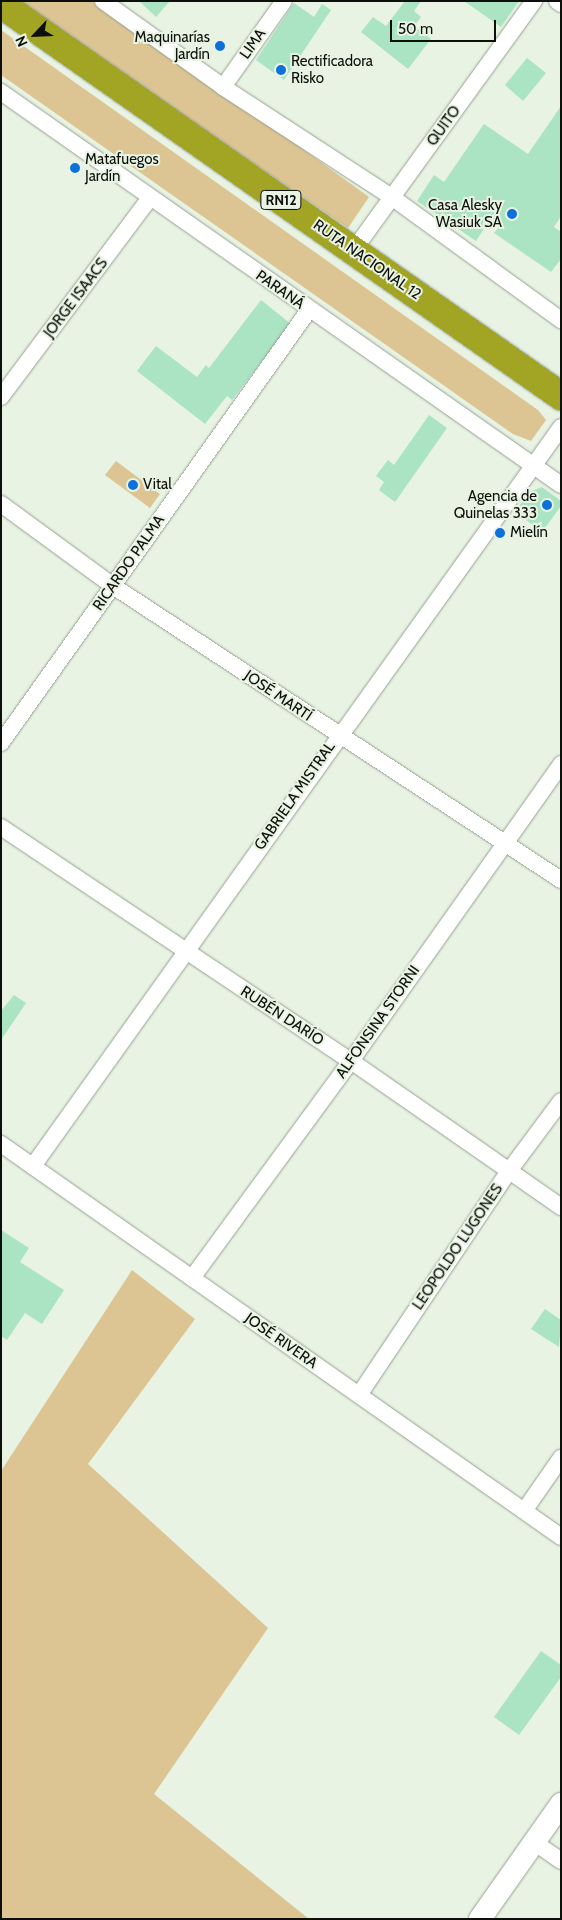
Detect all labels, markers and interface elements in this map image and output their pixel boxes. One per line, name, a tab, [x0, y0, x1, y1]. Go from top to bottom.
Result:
north arrow	[10, 10, 60, 60]
scale bar	[392, 10, 498, 42]
text: 50 m	[398, 20, 433, 38]
street label: LIMA	[236, 25, 270, 63]
place label: Maquinarías Jardín	[134, 28, 210, 63]
text: N	[11, 33, 32, 50]
marker: Maquinarías Jardín	[214, 40, 226, 52]
place label: Rectificadora Risko	[291, 52, 373, 87]
marker: Rectificadora Risko	[275, 64, 287, 76]
street label: QUITO	[423, 102, 465, 150]
place label: Matafuegos Jardín	[85, 150, 159, 185]
marker: Matafuegos Jardín	[69, 162, 81, 174]
road number: RN12	[260, 188, 302, 212]
place label: Casa Alesky Wasiuk SA	[428, 196, 502, 231]
marker: Casa Alesky Wasiuk SA	[506, 208, 518, 220]
street label: RUTA NACIONAL 12	[310, 216, 424, 304]
street label: JORGE ISAACS	[40, 255, 112, 341]
street label: PARANÁ	[252, 267, 308, 313]
place label: Vital	[143, 476, 172, 494]
marker: Vital	[127, 479, 139, 491]
place label: Agencia de Quinelas 333	[454, 487, 537, 522]
marker: Agencia de Quinelas 333	[541, 499, 553, 511]
street label: RICARDO PALMA	[89, 512, 169, 614]
place label: Mielín	[510, 524, 548, 542]
marker: Mielín	[494, 527, 506, 539]
street label: JOSÉ MARTÍ	[241, 667, 315, 725]
street label: GABRIELA MISTRAL	[251, 738, 339, 854]
street label: ALFONSINA STORNI	[332, 962, 424, 1082]
street label: RUBÉN DARÍO	[237, 982, 327, 1050]
street label: LEOPOLDO LUGONES	[409, 1181, 507, 1313]
street label: JOSÉ RIVERA	[241, 1309, 321, 1373]

